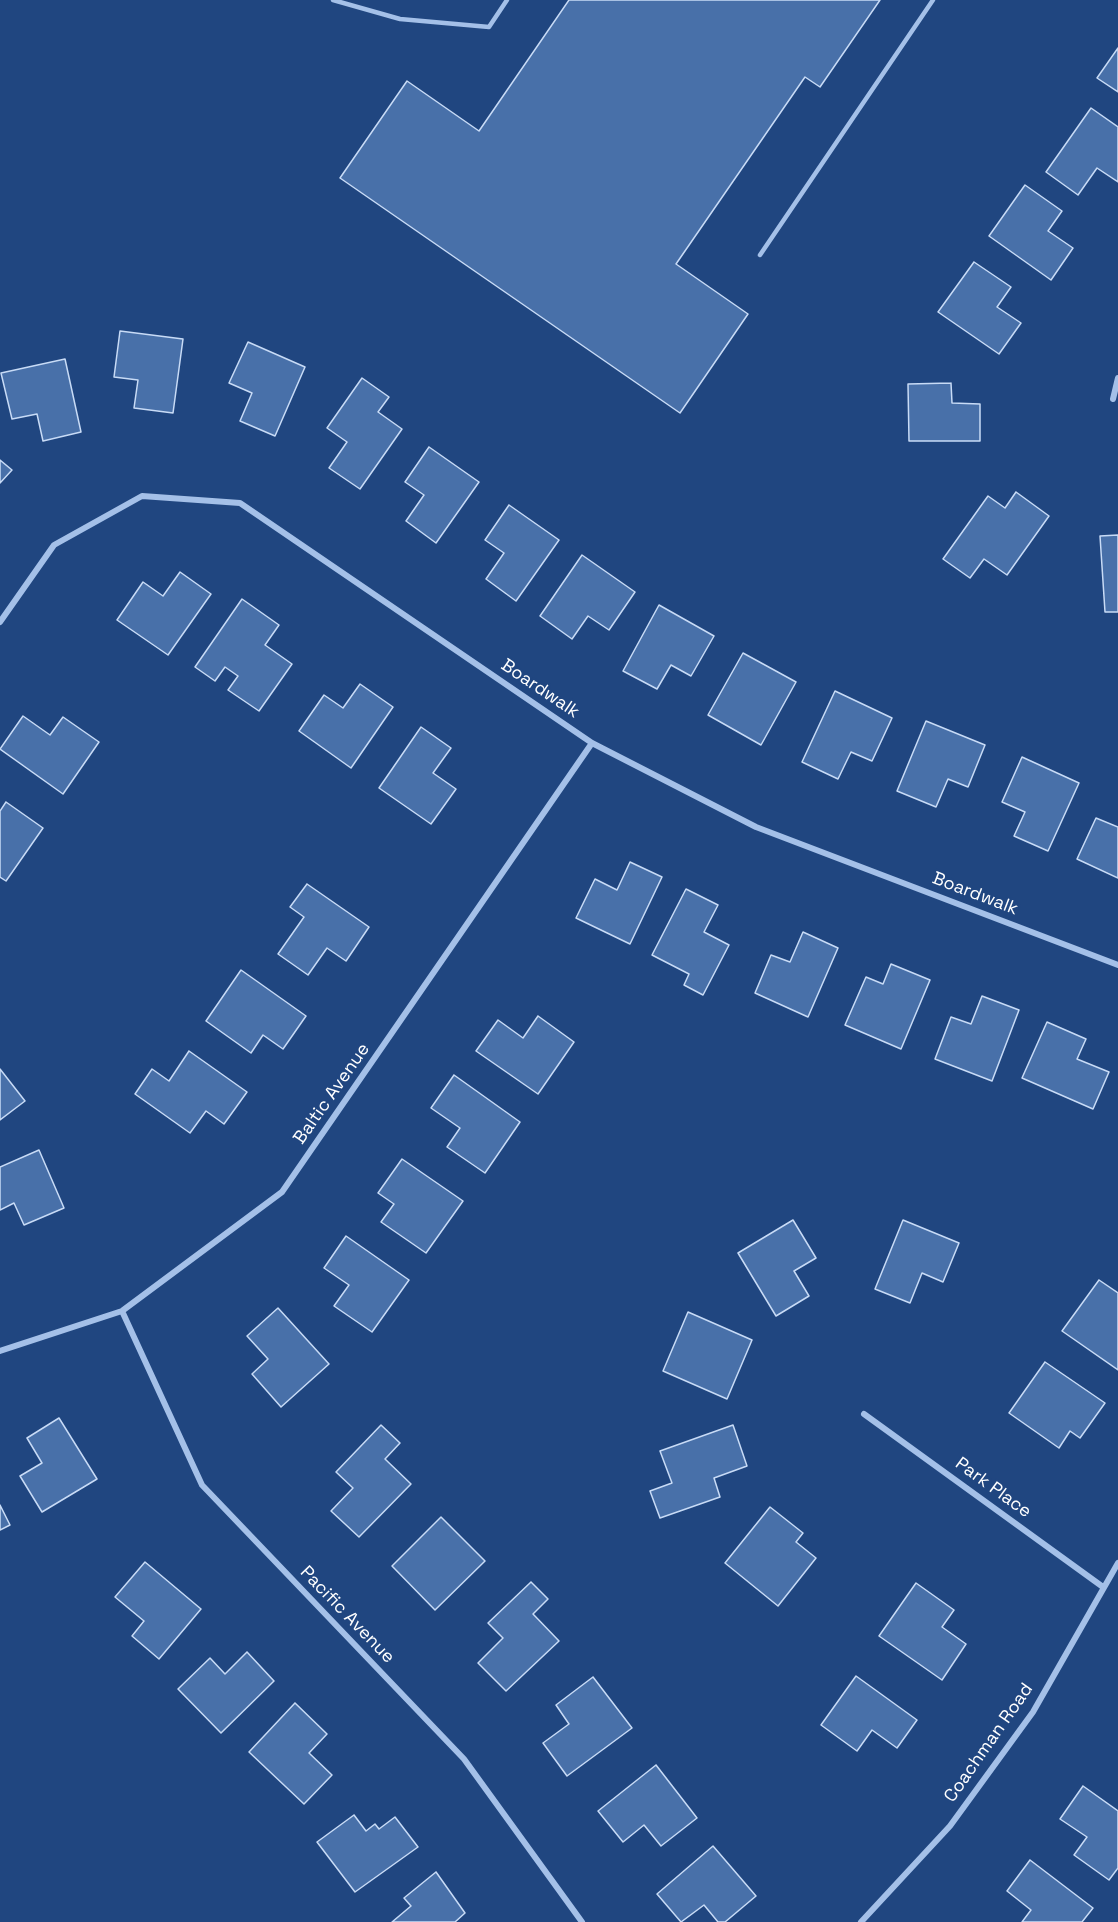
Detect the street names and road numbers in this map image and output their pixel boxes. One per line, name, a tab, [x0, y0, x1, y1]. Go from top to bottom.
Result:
street label: Boardwalk	[497, 655, 583, 723]
street label: Boardwalk	[929, 868, 1021, 920]
street label: Baltic Avenue	[289, 1039, 375, 1149]
street label: Park Place	[951, 1453, 1035, 1523]
street label: Pacific Avenue	[295, 1562, 399, 1668]
street label: Coachman Road	[940, 1679, 1038, 1807]

